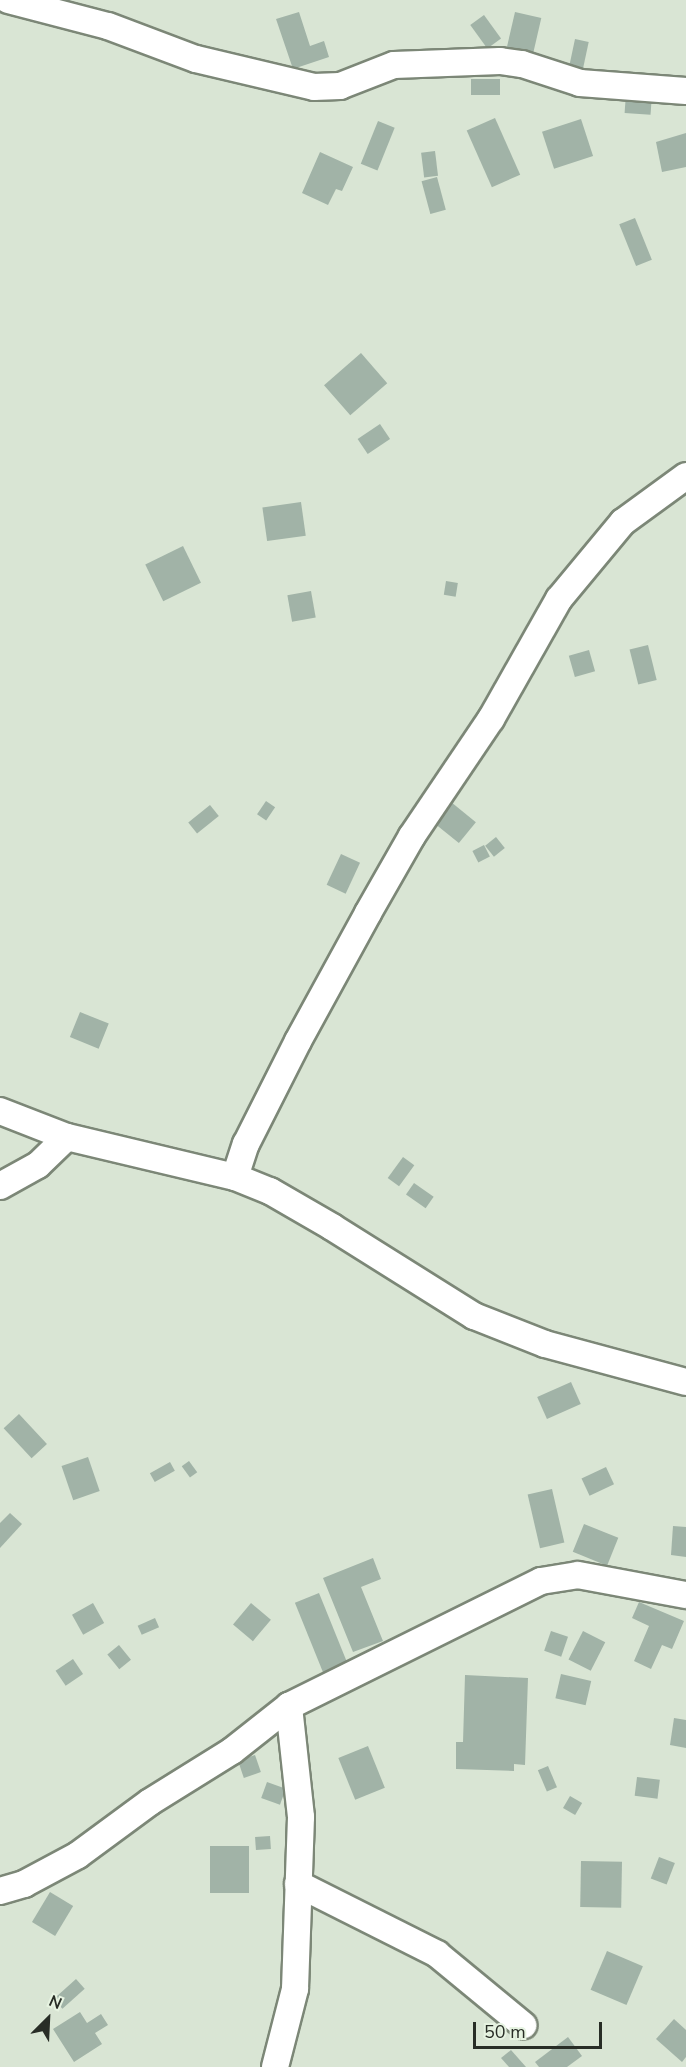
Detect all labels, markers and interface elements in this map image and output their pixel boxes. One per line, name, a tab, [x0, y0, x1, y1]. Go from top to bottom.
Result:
north arrow	[18, 1989, 78, 2049]
text: N	[45, 1990, 65, 2015]
scale bar	[476, 2010, 605, 2048]
text: 50 m	[484, 2020, 526, 2044]

